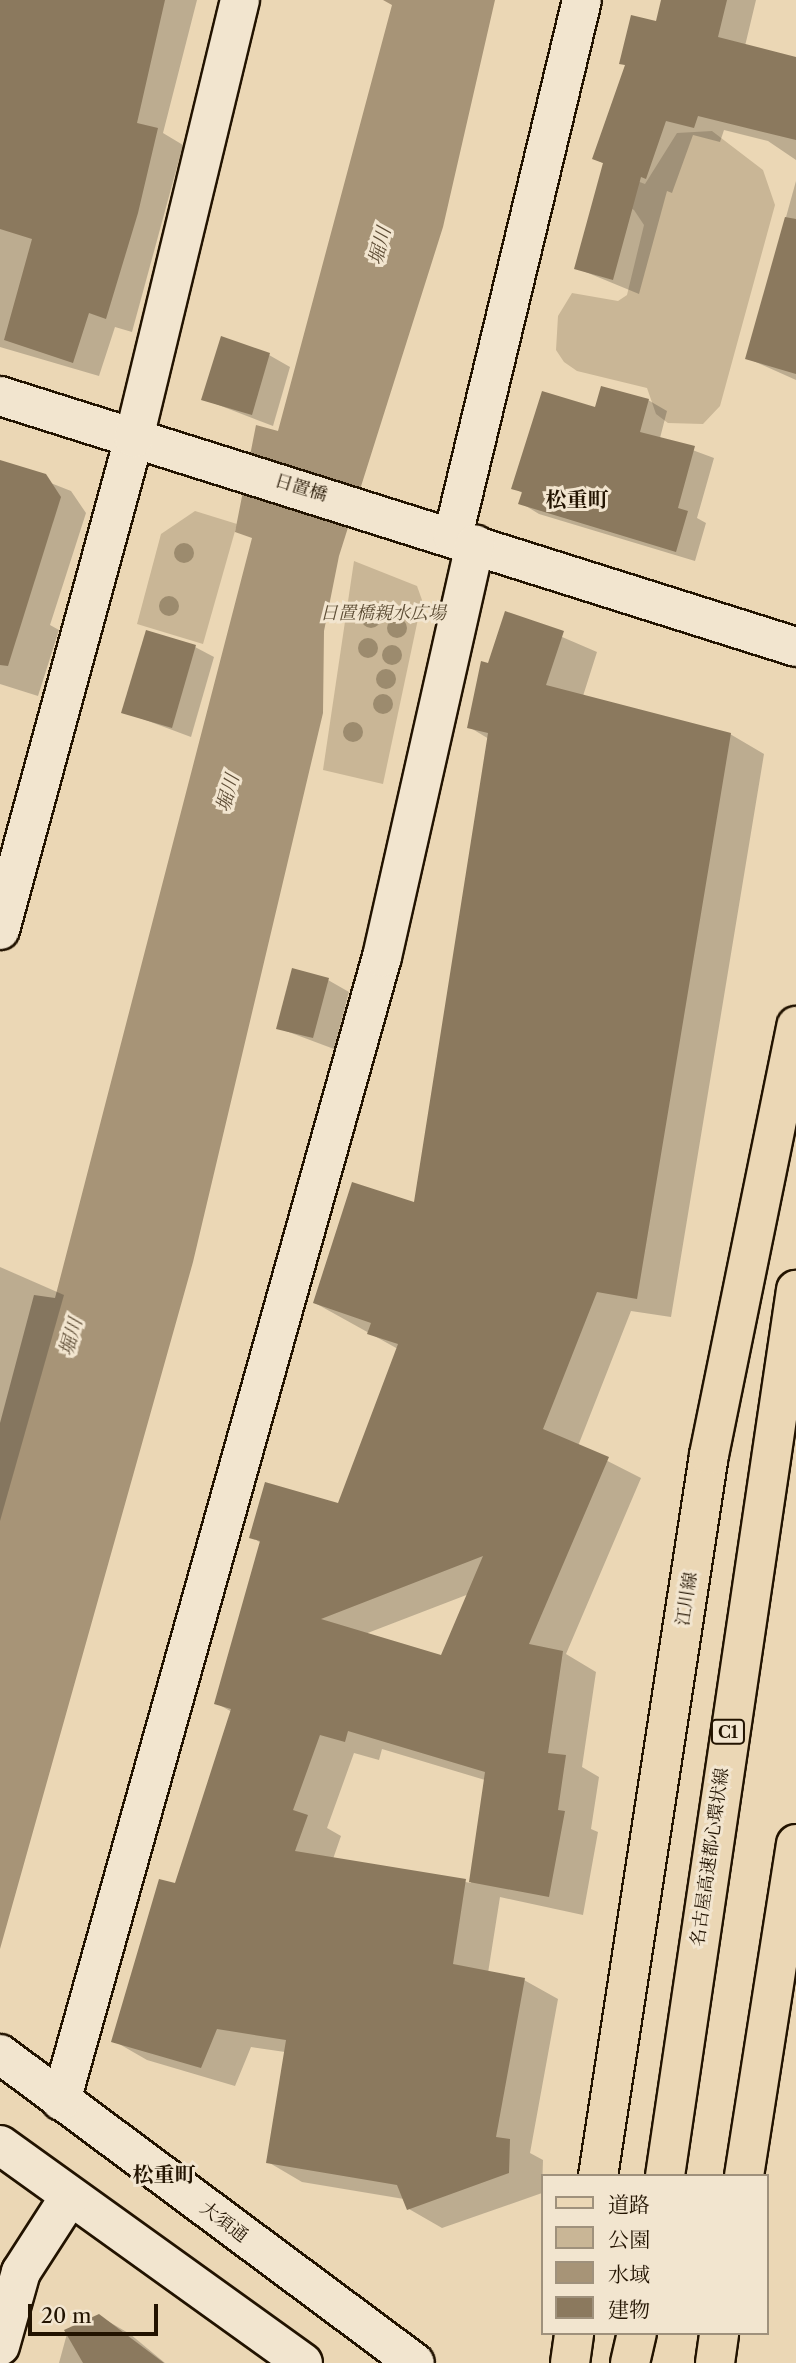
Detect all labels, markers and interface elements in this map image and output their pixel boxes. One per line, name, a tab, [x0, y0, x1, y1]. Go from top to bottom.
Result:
water label: 堀川	[364, 225, 396, 267]
street label: 日置橋	[272, 470, 330, 506]
district label: 松重町	[546, 487, 608, 513]
park label: 日置橋親水広場	[320, 602, 446, 624]
water label: 堀川	[212, 772, 244, 814]
water label: 堀川	[55, 1316, 87, 1358]
street label: 江川線	[672, 1571, 702, 1627]
road number: C1	[710, 1720, 746, 1744]
street label: 名古屋高速都心環状線	[687, 1766, 733, 1948]
district label: 松重町	[133, 2162, 195, 2188]
legend	[540, 2174, 768, 2335]
text: 道路	[608, 2192, 650, 2217]
street label: 大須通	[196, 2197, 252, 2247]
text: 公園	[608, 2227, 650, 2252]
text: 水域	[608, 2262, 650, 2287]
scale bar	[32, 2290, 161, 2334]
text: 建物	[608, 2297, 650, 2322]
text: 20 m	[41, 2303, 92, 2328]

